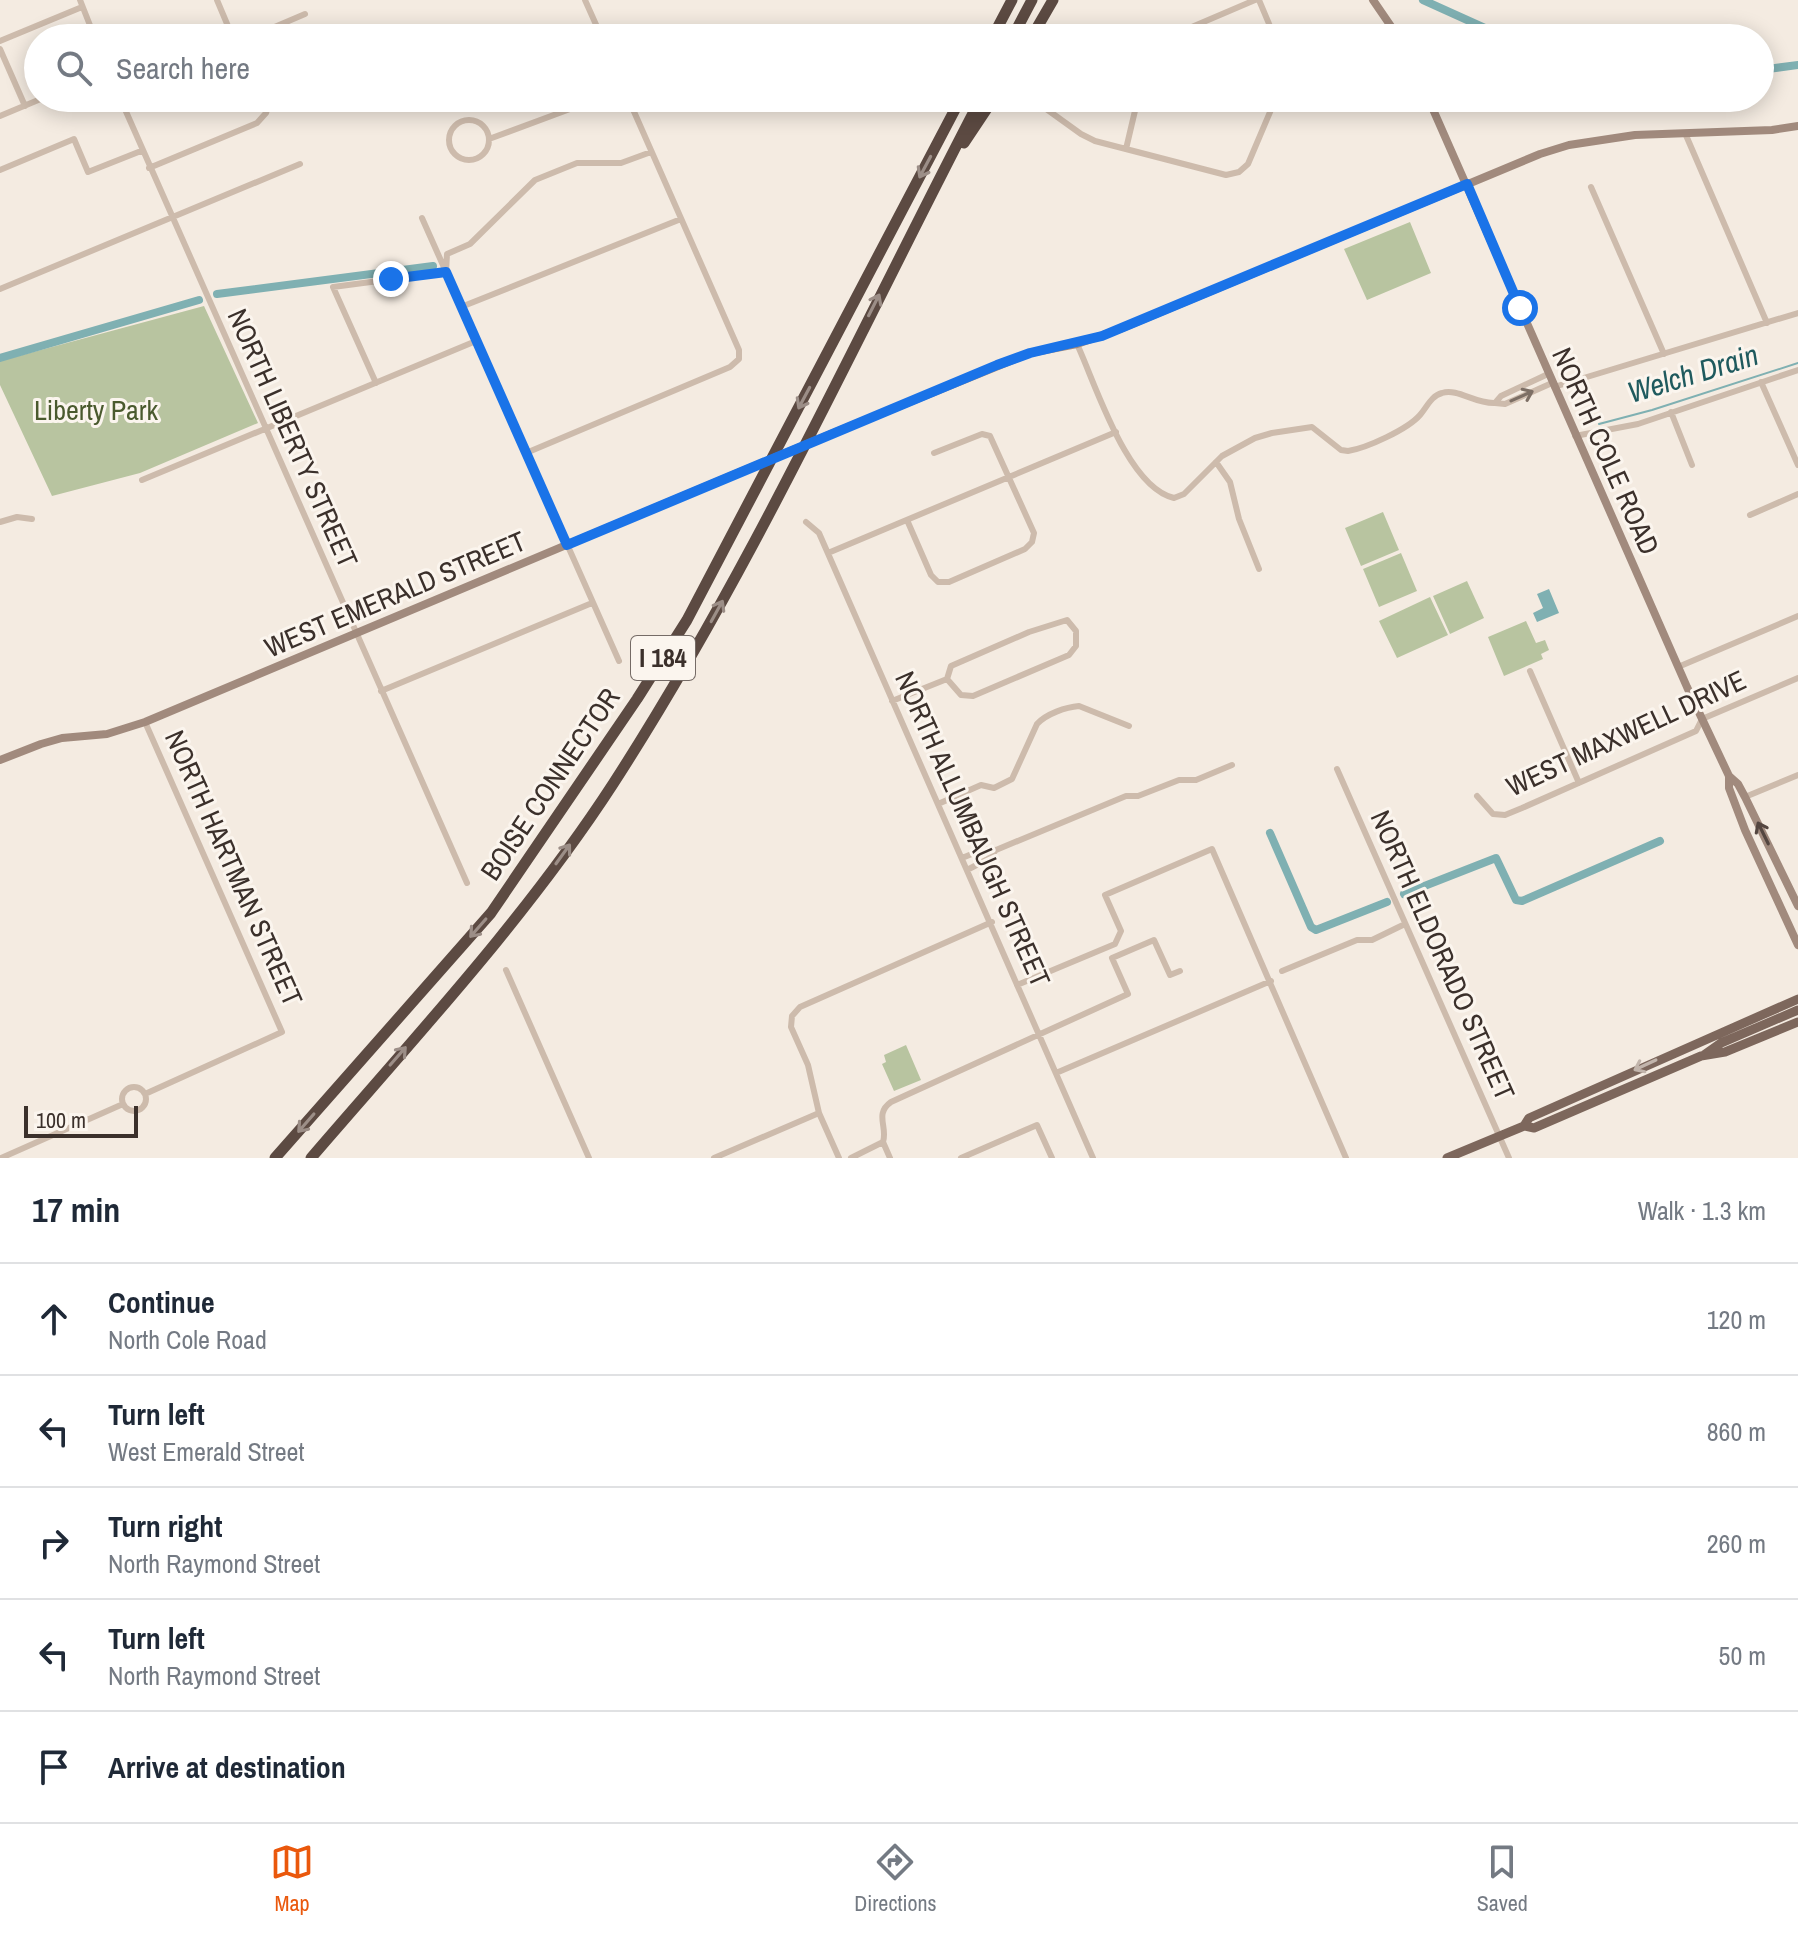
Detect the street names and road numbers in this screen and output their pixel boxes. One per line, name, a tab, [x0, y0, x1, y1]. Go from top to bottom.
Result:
street label: NORTH LIBERTY STREET	[219, 303, 367, 573]
street label: NORTH COLE ROAD	[1543, 341, 1669, 561]
street label: WEST EMERALD STREET	[259, 522, 531, 666]
road number: I 184	[631, 636, 695, 680]
street label: WEST MAXWELL DRIVE	[1500, 661, 1752, 805]
street label: NORTH ALLUMBAUGH STREET	[886, 665, 1060, 993]
street label: BOISE CONNECTOR	[472, 680, 628, 888]
street label: NORTH HARTMAN STREET	[156, 724, 312, 1012]
street label: NORTH ELDORADO STREET	[1362, 804, 1524, 1106]

